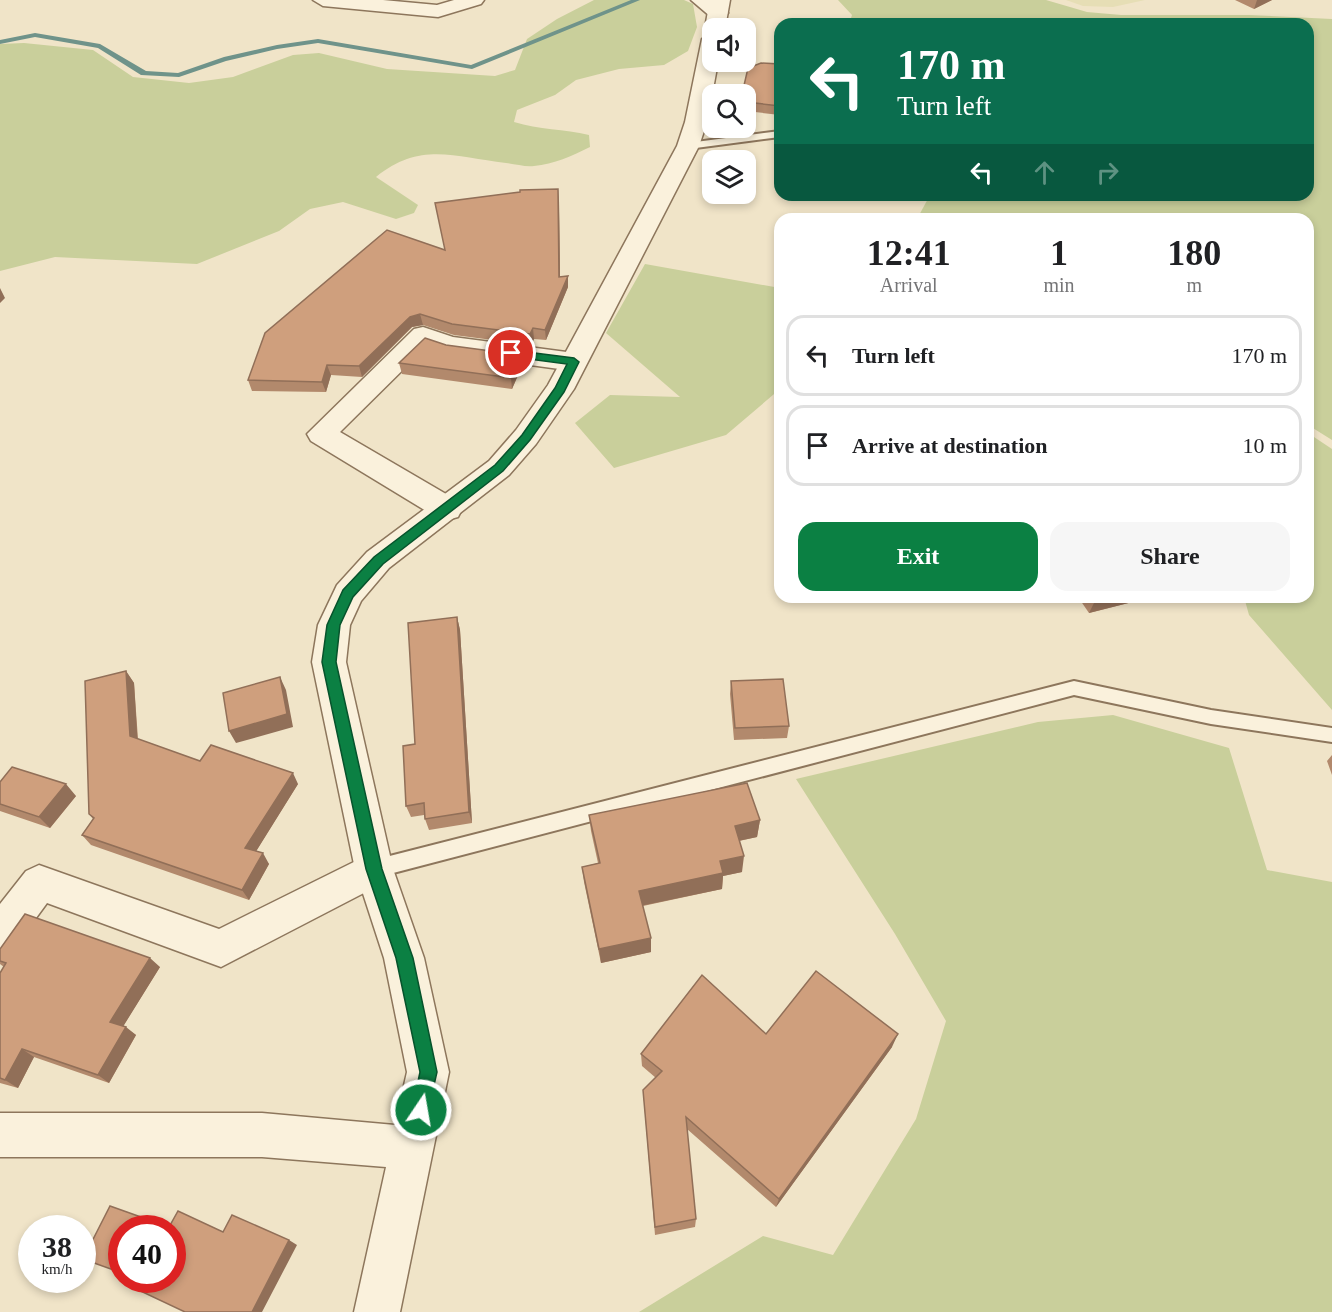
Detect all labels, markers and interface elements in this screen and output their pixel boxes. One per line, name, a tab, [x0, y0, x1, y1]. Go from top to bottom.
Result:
map controls	[702, 18, 756, 204]
button: sound	[702, 18, 756, 72]
icon: left	[798, 42, 876, 120]
text: 170 m	[897, 42, 1006, 88]
button: search	[702, 84, 756, 138]
text: Turn left	[897, 91, 991, 121]
button: layers	[702, 150, 756, 204]
icon: left	[965, 156, 998, 189]
icon: ahead	[1028, 156, 1061, 189]
icon: right	[1091, 156, 1124, 189]
text: 12:41	[867, 233, 951, 273]
text: 1	[1050, 233, 1068, 273]
text: 180	[1167, 233, 1221, 273]
text: Arrival	[880, 274, 938, 296]
text: min	[1043, 274, 1075, 296]
text: m	[1187, 274, 1202, 296]
pin	[485, 327, 536, 378]
icon: arrive	[494, 336, 527, 369]
icon: left	[801, 339, 834, 372]
text: Turn left	[852, 343, 935, 368]
text: 170 m	[1231, 343, 1287, 368]
icon: arrive	[801, 429, 834, 462]
text: Arrive at destination	[852, 433, 1048, 458]
text: 10 m	[1242, 433, 1287, 458]
button: Exit	[798, 522, 1038, 591]
button: Share	[1050, 522, 1290, 591]
position arrow	[389, 1078, 453, 1142]
speed limit sign: 40	[108, 1215, 186, 1293]
text: 38	[42, 1230, 72, 1263]
text: km/h	[42, 1261, 72, 1277]

